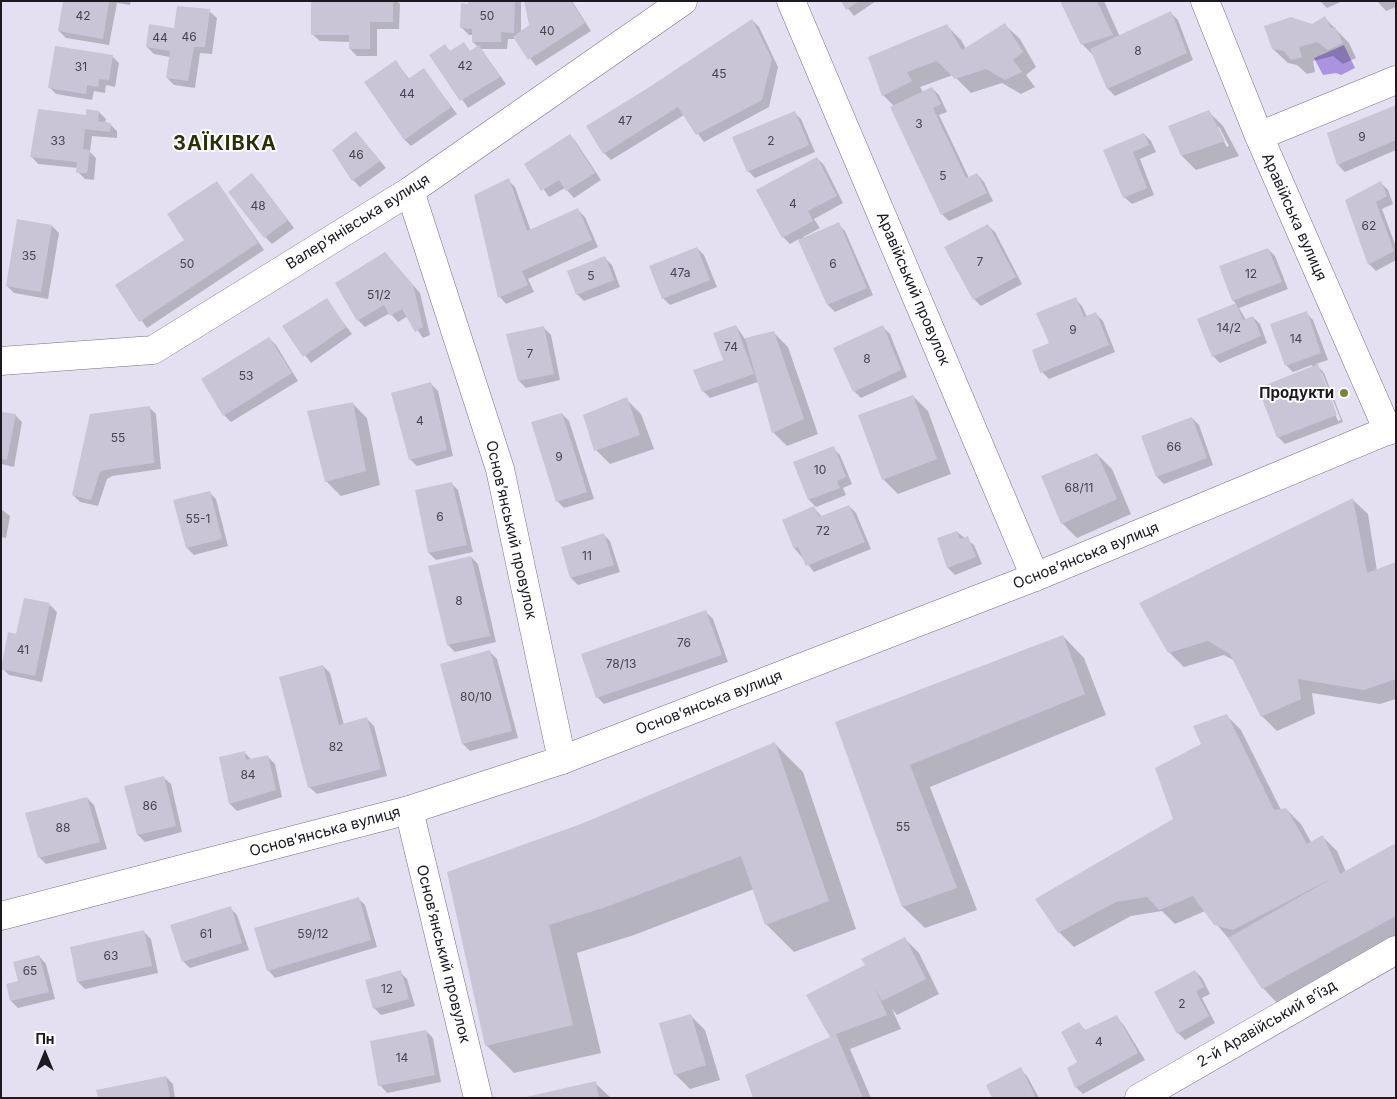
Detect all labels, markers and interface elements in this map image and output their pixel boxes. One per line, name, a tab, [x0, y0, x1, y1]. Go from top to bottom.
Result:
house number: 42	[75, 9, 91, 23]
house number: 50	[480, 9, 494, 23]
house number: 40	[539, 24, 555, 38]
house number: 46	[181, 30, 197, 44]
house number: 44	[152, 31, 168, 45]
house number: 8	[1134, 44, 1142, 58]
house number: 42	[457, 59, 473, 73]
house number: 31	[75, 60, 87, 74]
house number: 45	[711, 67, 727, 81]
house number: 44	[399, 87, 415, 101]
house number: 47	[618, 114, 632, 128]
house number: 3	[915, 117, 923, 131]
house number: 9	[1358, 130, 1366, 144]
district label: ЗАЇКІВКА	[172, 132, 278, 156]
house number: 33	[51, 134, 65, 148]
house number: 2	[767, 134, 775, 148]
house number: 46	[348, 148, 364, 162]
street label: Аравійська вулиця	[1258, 150, 1330, 284]
house number: 5	[939, 169, 947, 183]
street label: Валер’янівська вулиця	[283, 170, 433, 274]
house number: 4	[789, 197, 797, 211]
house number: 48	[250, 199, 266, 213]
street label: Аравійський провулок	[872, 210, 954, 368]
house number: 62	[1362, 219, 1376, 233]
house number: 35	[22, 249, 36, 263]
house number: 7	[977, 255, 983, 269]
house number: 50	[180, 257, 194, 271]
house number: 6	[829, 257, 837, 271]
house number: 47а	[670, 266, 690, 280]
house number: 12	[1245, 267, 1257, 281]
house number: 5	[587, 269, 595, 283]
house number: 51/2	[367, 288, 391, 302]
house number: 14/2	[1217, 321, 1241, 335]
house number: 9	[1069, 323, 1077, 337]
house number: 14	[1290, 332, 1302, 346]
house number: 74	[724, 340, 738, 354]
house number: 7	[527, 347, 533, 361]
house number: 8	[863, 352, 871, 366]
house number: 53	[239, 369, 253, 383]
place label: Продукти	[1259, 384, 1334, 402]
marker: Продукти	[1338, 387, 1350, 399]
house number: 4	[416, 414, 424, 428]
house number: 55	[111, 431, 125, 445]
street label: Основ’янський провулок	[482, 439, 540, 621]
house number: 66	[1167, 440, 1181, 454]
house number: 9	[555, 450, 563, 464]
house number: 10	[814, 463, 826, 477]
house number: 68/11	[1065, 481, 1093, 495]
house number: 6	[436, 510, 444, 524]
house number: 55-1	[186, 512, 210, 526]
street label: Основ’янська вулиця	[1010, 518, 1162, 594]
house number: 72	[816, 524, 830, 538]
house number: 11	[582, 549, 592, 563]
house number: 8	[455, 594, 463, 608]
house number: 76	[677, 636, 691, 650]
house number: 41	[17, 643, 29, 657]
house number: 78/13	[606, 657, 636, 671]
street label: Основ’янська вулиця	[633, 667, 785, 739]
house number: 80/10	[460, 690, 492, 704]
house number: 82	[329, 740, 343, 754]
house number: 84	[240, 768, 256, 782]
house number: 86	[143, 799, 157, 813]
street label: Основ’янська вулиця	[247, 803, 403, 861]
house number: 55	[896, 820, 910, 834]
house number: 88	[56, 821, 70, 835]
street label: Основ’янський провулок	[412, 863, 474, 1045]
house number: 61	[200, 927, 212, 941]
house number: 59/12	[297, 927, 329, 941]
house number: 63	[104, 949, 118, 963]
house number: 65	[23, 964, 37, 978]
street label: 2-й Аравійський в’їзд	[1194, 977, 1340, 1071]
house number: 12	[381, 982, 393, 996]
house number: 2	[1178, 997, 1186, 1011]
north arrow	[20, 1029, 70, 1079]
text: Пн	[35, 1030, 55, 1047]
house number: 4	[1095, 1035, 1103, 1049]
house number: 14	[396, 1051, 408, 1065]

